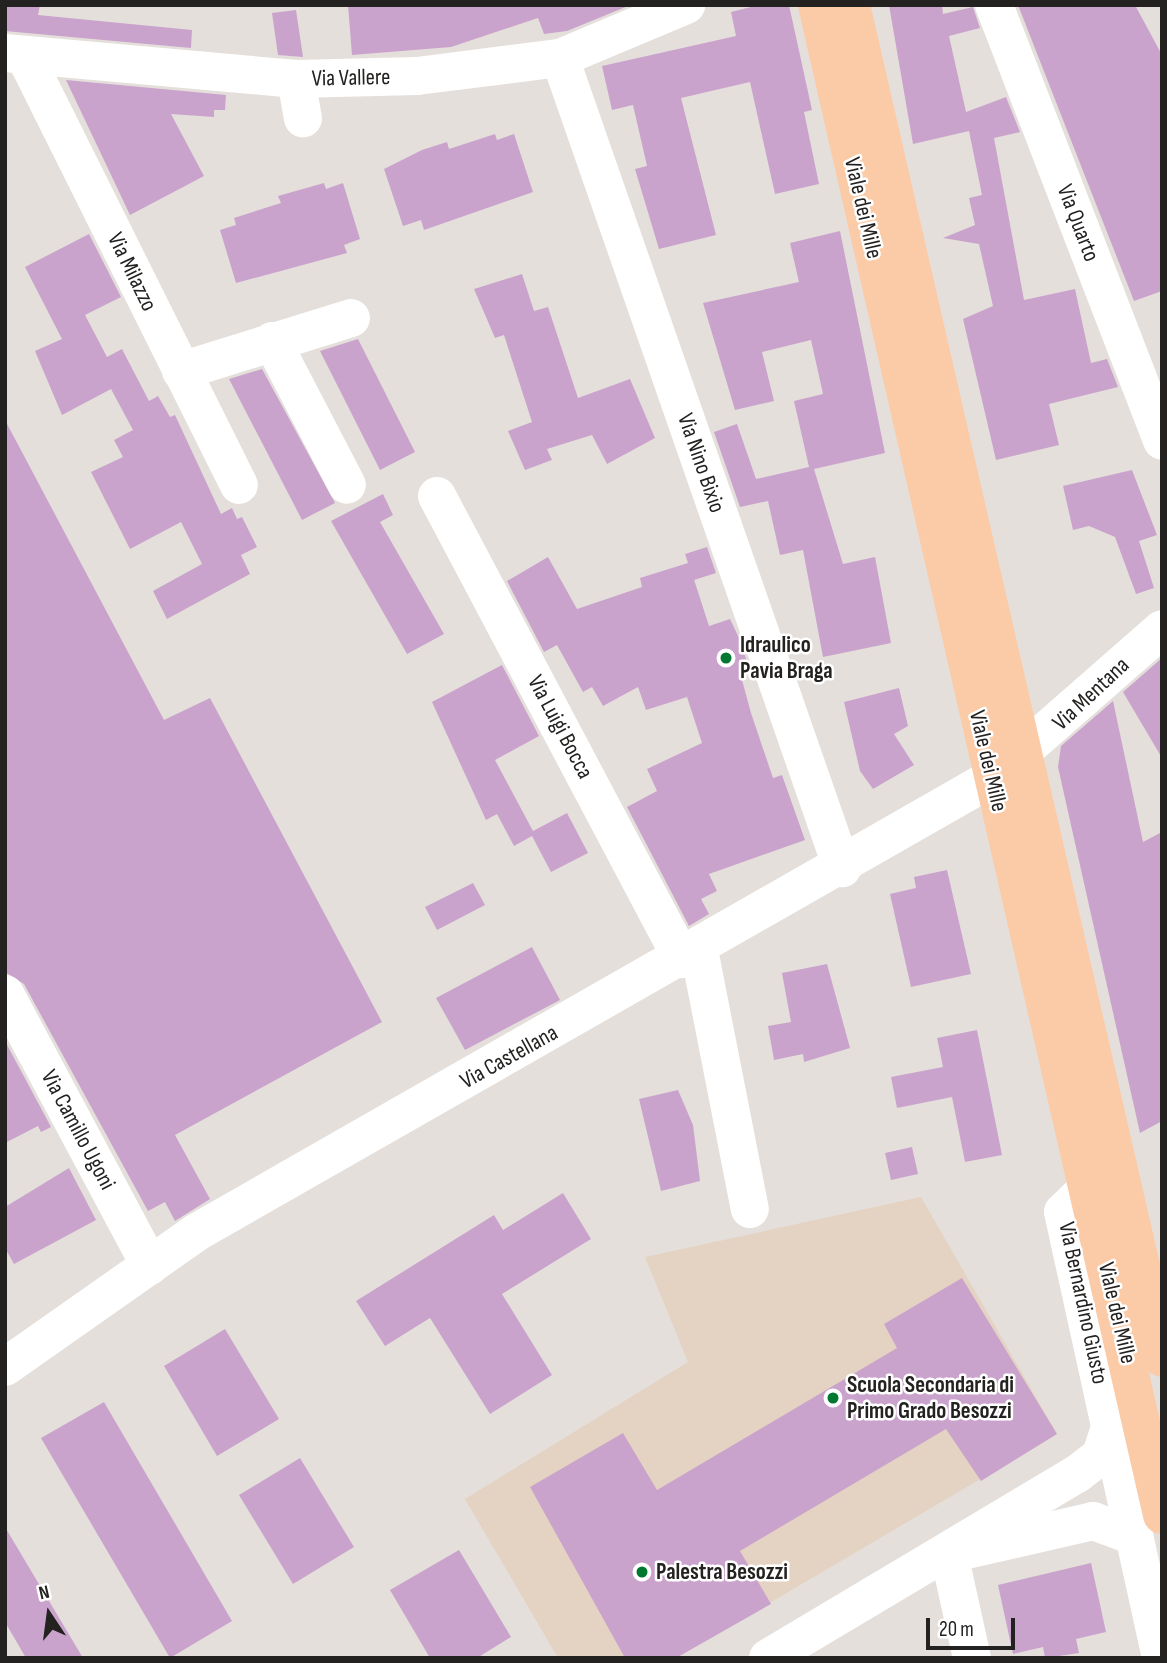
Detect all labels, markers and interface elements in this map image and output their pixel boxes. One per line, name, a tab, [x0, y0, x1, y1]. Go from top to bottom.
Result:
street label: Via Vallere	[311, 64, 391, 92]
street label: Viale dei Mille	[838, 155, 888, 261]
street label: Via Quarto	[1051, 181, 1105, 265]
street label: Via Milazzo	[101, 228, 163, 316]
street label: Via Nino Bixio	[671, 410, 731, 516]
place label: Idraulico Pavia Braga	[740, 631, 833, 685]
marker: Idraulico Pavia Braga	[718, 650, 734, 666]
street label: Via Mentana	[1047, 652, 1135, 736]
street label: Via Luigi Bocca	[521, 671, 599, 783]
street label: Viale dei Mille	[963, 708, 1013, 814]
street label: Via Castellana	[455, 1019, 563, 1095]
street label: Via Camillo Ugoni	[35, 1065, 121, 1195]
street label: Via Bernardino Giusto	[1052, 1219, 1114, 1387]
street label: Viale dei Mille	[1092, 1260, 1142, 1366]
place label: Scuola Secondaria di Primo Grado Besozzi	[847, 1371, 1014, 1425]
marker: Scuola Secondaria di Primo Grado Besozzi	[825, 1390, 841, 1406]
place label: Palestra Besozzi	[656, 1558, 788, 1586]
marker: Palestra Besozzi	[634, 1564, 650, 1580]
north arrow	[14, 1579, 84, 1649]
text: N	[37, 1581, 52, 1605]
scale bar	[929, 1604, 1018, 1648]
text: 20 m	[939, 1617, 974, 1642]

